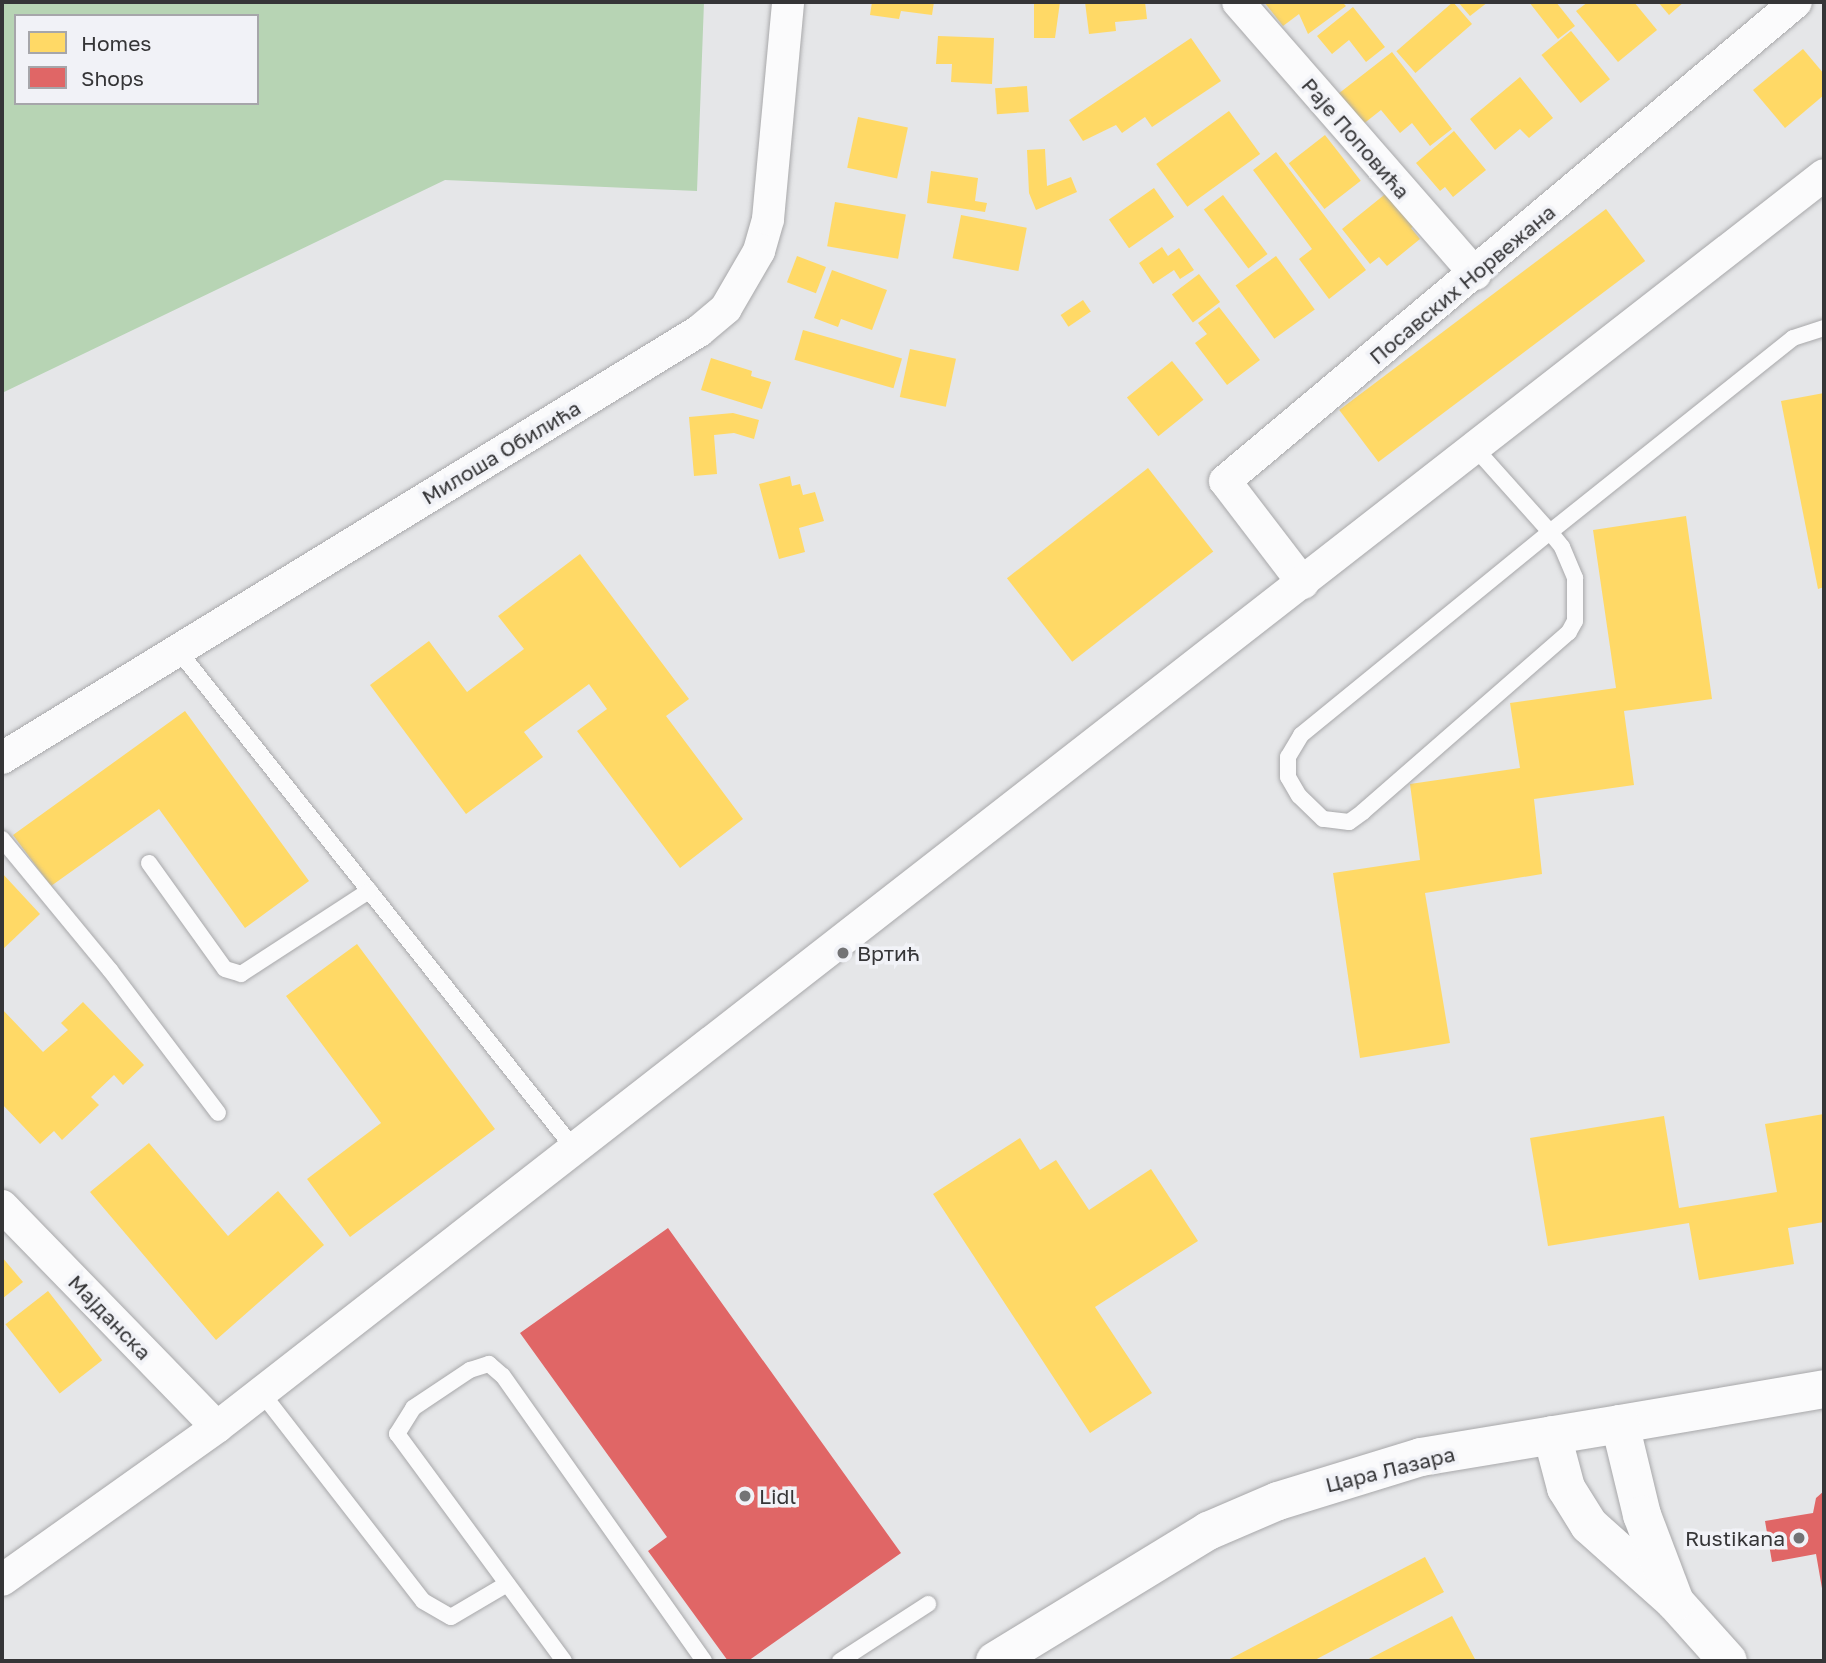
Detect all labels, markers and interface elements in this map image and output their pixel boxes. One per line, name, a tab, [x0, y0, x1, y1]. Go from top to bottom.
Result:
legend	[14, 14, 259, 105]
text: Homes	[81, 30, 151, 56]
text: Shops	[81, 65, 144, 91]
street label: Раје Поповића	[1297, 72, 1415, 204]
street label: Посавских Норвежана	[1364, 199, 1560, 369]
street label: Милоша Обилића	[417, 395, 585, 509]
place label: Вртић	[857, 940, 920, 966]
marker: Вртић	[835, 945, 851, 961]
street label: Мајданска	[63, 1269, 157, 1365]
street label: Цара Лазара	[1323, 1441, 1457, 1497]
place label: Lidl	[759, 1483, 796, 1509]
marker: Lidl	[737, 1488, 753, 1504]
place label: Rustikana	[1685, 1525, 1785, 1551]
marker: Rustikana	[1791, 1530, 1807, 1546]

